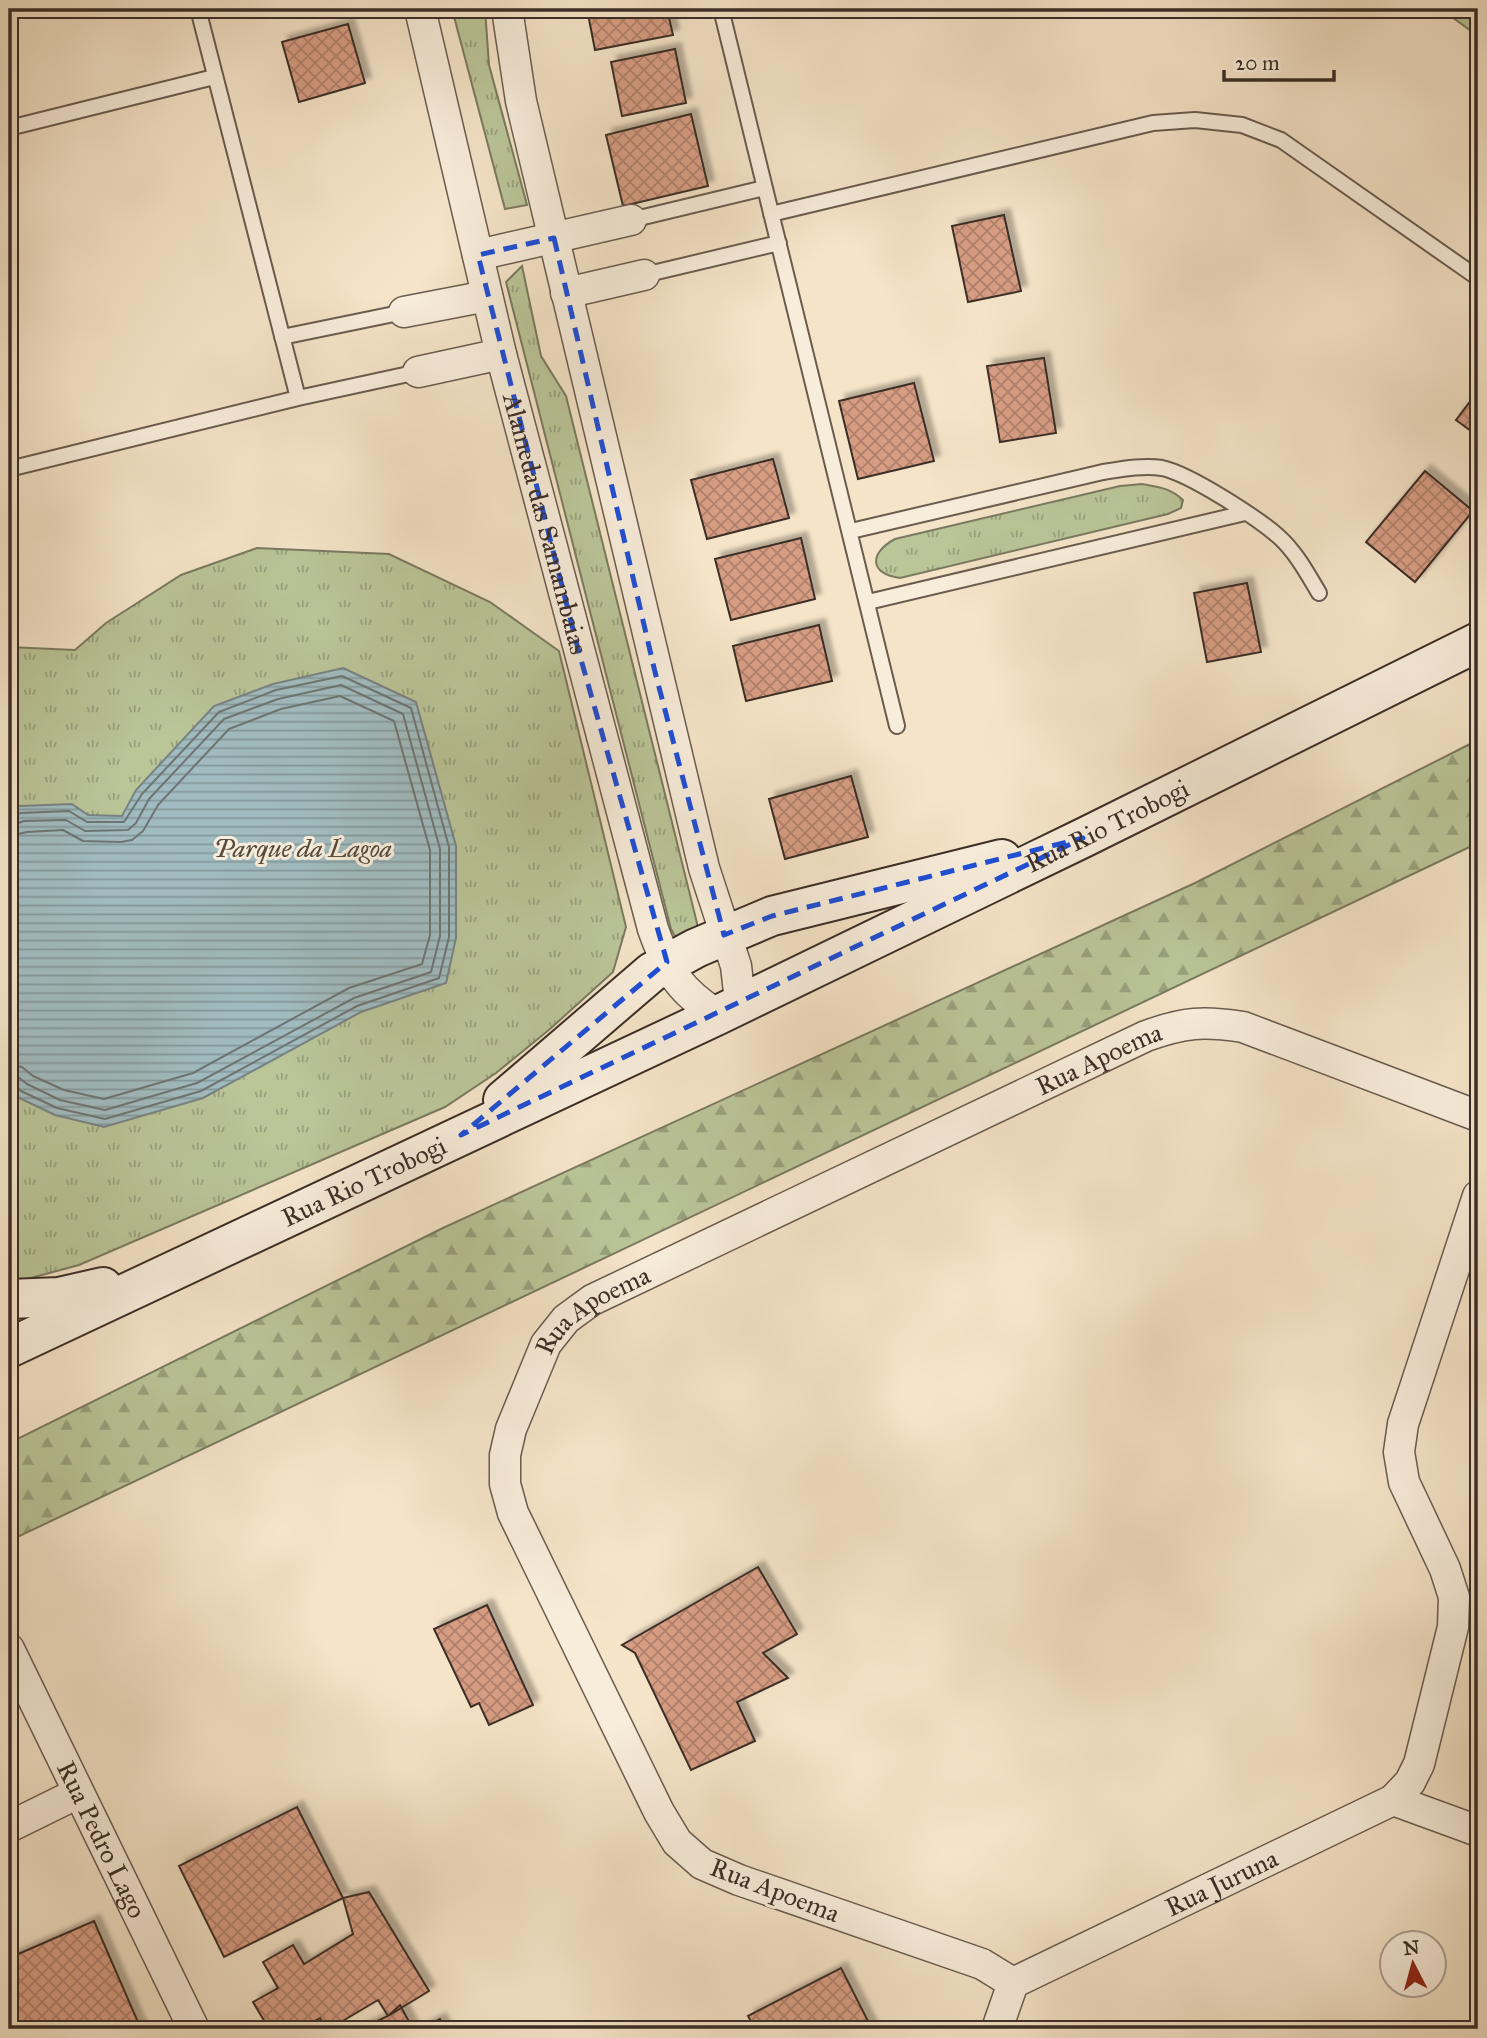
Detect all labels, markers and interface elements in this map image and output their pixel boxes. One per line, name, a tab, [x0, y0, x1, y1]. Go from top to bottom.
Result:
scale bar	[1224, 38, 1335, 82]
text: 20 m	[1235, 50, 1280, 76]
street label: Alameda das Samambaias	[496, 389, 596, 658]
street label: Rua Rio Trobogi	[1020, 772, 1194, 879]
park label: Parque da Lagoa	[214, 832, 392, 864]
street label: Rua Apoema	[1030, 1016, 1166, 1102]
street label: Rua Rio Trobogi	[276, 1129, 451, 1234]
street label: Rua Apoema	[528, 1259, 655, 1359]
street label: Rua Pedro Lago	[50, 1756, 154, 1923]
street label: Rua Juruna	[1160, 1842, 1283, 1923]
street label: Rua Apoema	[706, 1851, 844, 1929]
north arrow	[1378, 1930, 1448, 2000]
text: N	[1402, 1935, 1420, 1960]

